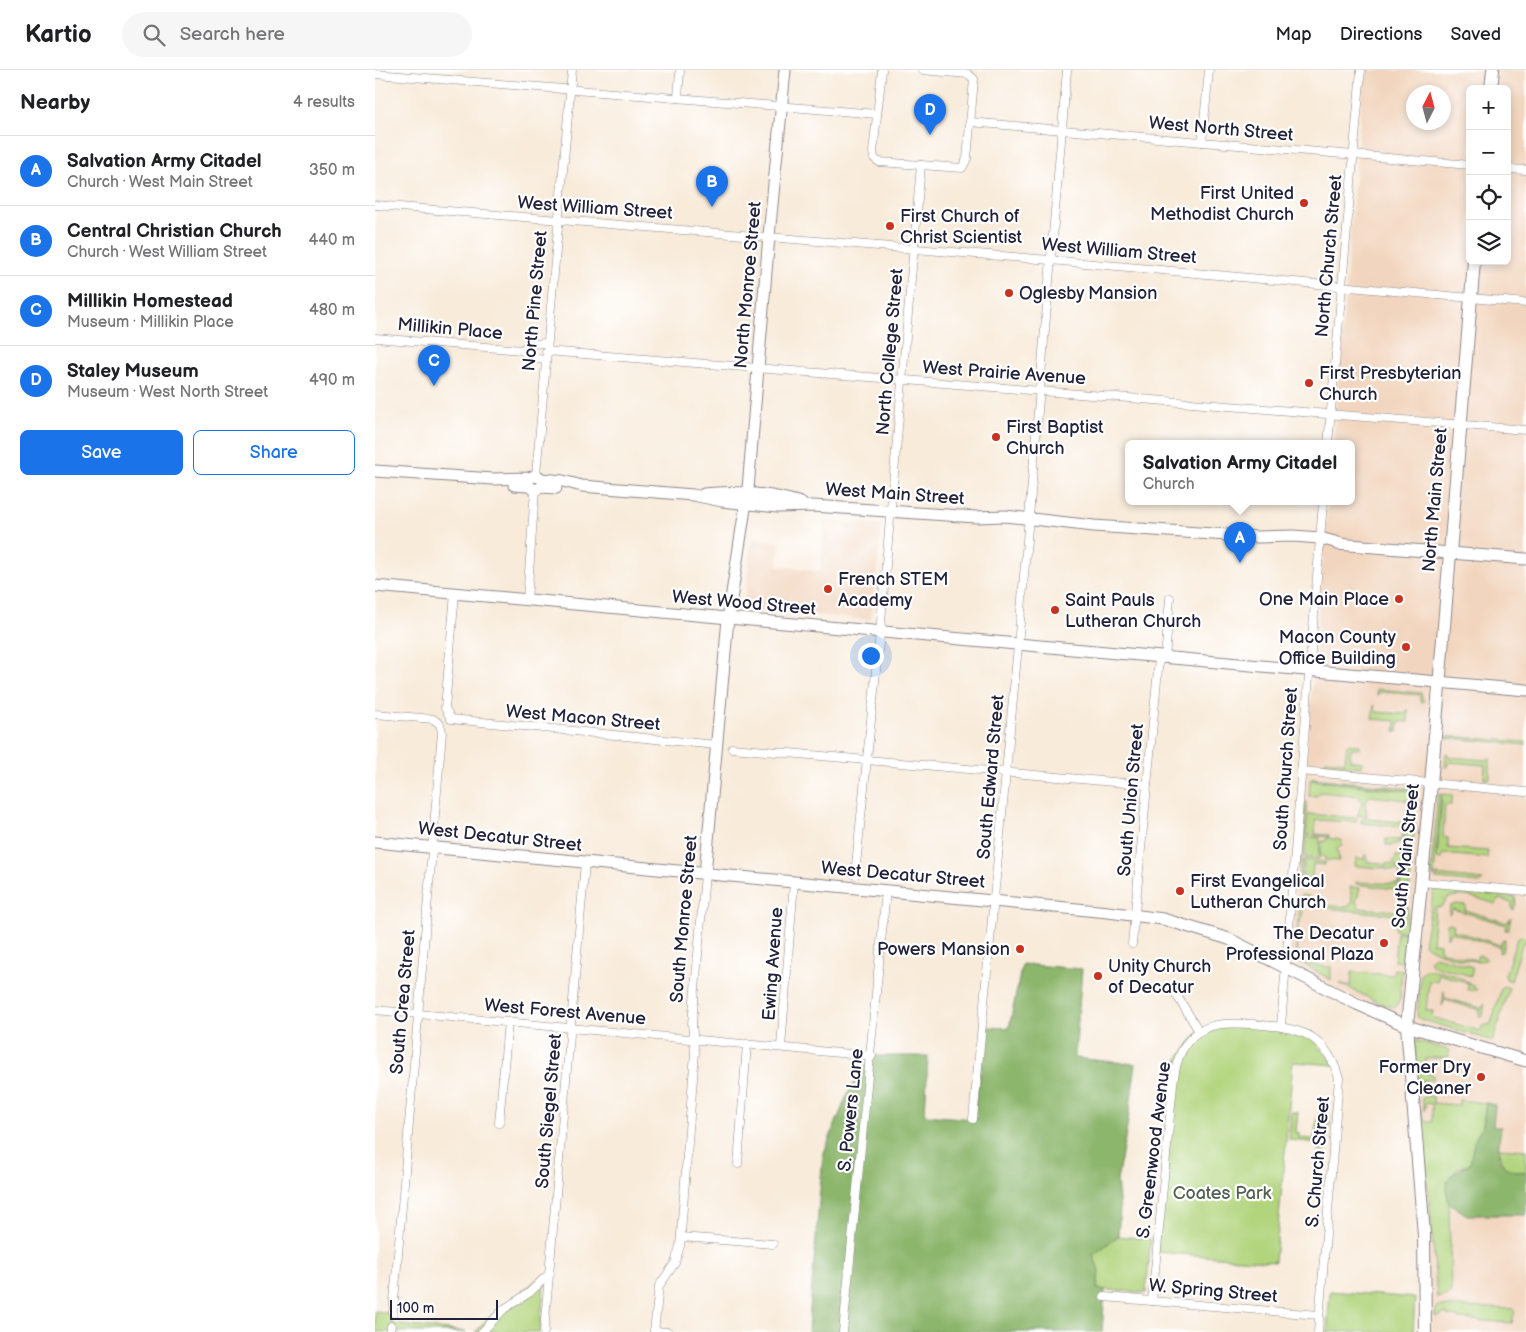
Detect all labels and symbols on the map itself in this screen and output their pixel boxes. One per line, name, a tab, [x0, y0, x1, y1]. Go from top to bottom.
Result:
north arrow	[1406, 85, 1451, 130]
pin: D	[914, 94, 946, 135]
street label: West North Street	[1148, 112, 1295, 146]
pin: B	[696, 166, 728, 207]
street label: North Church Street	[1311, 173, 1347, 338]
place label: First United Methodist Church	[1150, 183, 1294, 225]
street label: West William Street	[517, 192, 674, 224]
marker: First United Methodist Church	[1298, 197, 1310, 209]
street label: North Monroe Street	[730, 200, 766, 369]
place label: First Church of Christ Scientist	[900, 206, 1023, 248]
marker: First Church of Christ Scientist	[884, 220, 896, 232]
street label: North Pine Street	[518, 229, 552, 372]
street label: West William Street	[1041, 234, 1198, 268]
street label: North College Street	[872, 267, 908, 436]
place label: Oglesby Mansion	[1019, 283, 1157, 304]
marker: Oglesby Mansion	[1003, 287, 1015, 299]
street label: Millikin Place	[396, 314, 504, 344]
pin: C	[418, 345, 450, 386]
street label: West Prairie Avenue	[922, 357, 1087, 389]
place label: First Presbyterian Church	[1319, 363, 1462, 405]
marker: First Presbyterian Church	[1303, 377, 1315, 389]
place label: First Baptist Church	[1006, 417, 1104, 459]
street label: North Main Street	[1418, 426, 1452, 573]
marker: First Baptist Church	[990, 431, 1002, 443]
street label: West Main Street	[825, 479, 966, 509]
pin: A	[1224, 522, 1256, 563]
place label: French STEM Academy	[838, 569, 949, 611]
marker: French STEM Academy	[822, 583, 834, 595]
street label: West Wood Street	[671, 586, 817, 620]
place label: One Main Place	[1259, 589, 1389, 610]
place label: Saint Pauls Lutheran Church	[1065, 590, 1201, 632]
marker: One Main Place	[1393, 593, 1405, 605]
marker: Saint Pauls Lutheran Church	[1049, 604, 1061, 616]
place label: Macon County Office Building	[1279, 627, 1397, 669]
marker: Macon County Office Building	[1400, 641, 1412, 653]
your location	[858, 643, 884, 669]
street label: South Church Street	[1270, 686, 1302, 851]
street label: South Edward Street	[973, 693, 1009, 860]
street label: West Macon Street	[505, 701, 662, 735]
street label: South Union Street	[1114, 722, 1148, 877]
street label: South Main Street	[1388, 782, 1424, 929]
street label: West Decatur Street	[417, 818, 583, 856]
street label: South Monroe Street	[666, 834, 702, 1004]
street label: West Decatur Street	[820, 857, 986, 893]
place label: First Evangelical Lutheran Church	[1190, 871, 1326, 913]
marker: First Evangelical Lutheran Church	[1174, 885, 1186, 897]
street label: Ewing Avenue	[759, 906, 787, 1021]
place label: The Decatur Professional Plaza	[1225, 923, 1374, 965]
street label: South Crea Street	[386, 928, 420, 1075]
marker: The Decatur Professional Plaza	[1378, 937, 1390, 949]
place label: Powers Mansion	[877, 939, 1010, 960]
marker: Powers Mansion	[1014, 943, 1026, 955]
place label: Unity Church of Decatur	[1108, 956, 1211, 998]
marker: Unity Church of Decatur	[1092, 970, 1104, 982]
street label: West Forest Avenue	[483, 994, 647, 1030]
street label: South Siegel Street	[532, 1032, 566, 1190]
street label: S. Powers Lane	[834, 1047, 868, 1172]
place label: Former Dry Cleaner	[1379, 1057, 1472, 1099]
street label: S. Greenwood Avenue	[1133, 1060, 1175, 1240]
marker: Former Dry Cleaner	[1475, 1071, 1487, 1083]
street label: S. Church Street	[1302, 1095, 1334, 1228]
park label: Coates Park	[1173, 1183, 1272, 1204]
street label: W. Spring Street	[1148, 1275, 1279, 1307]
scale bar	[390, 1297, 497, 1320]

